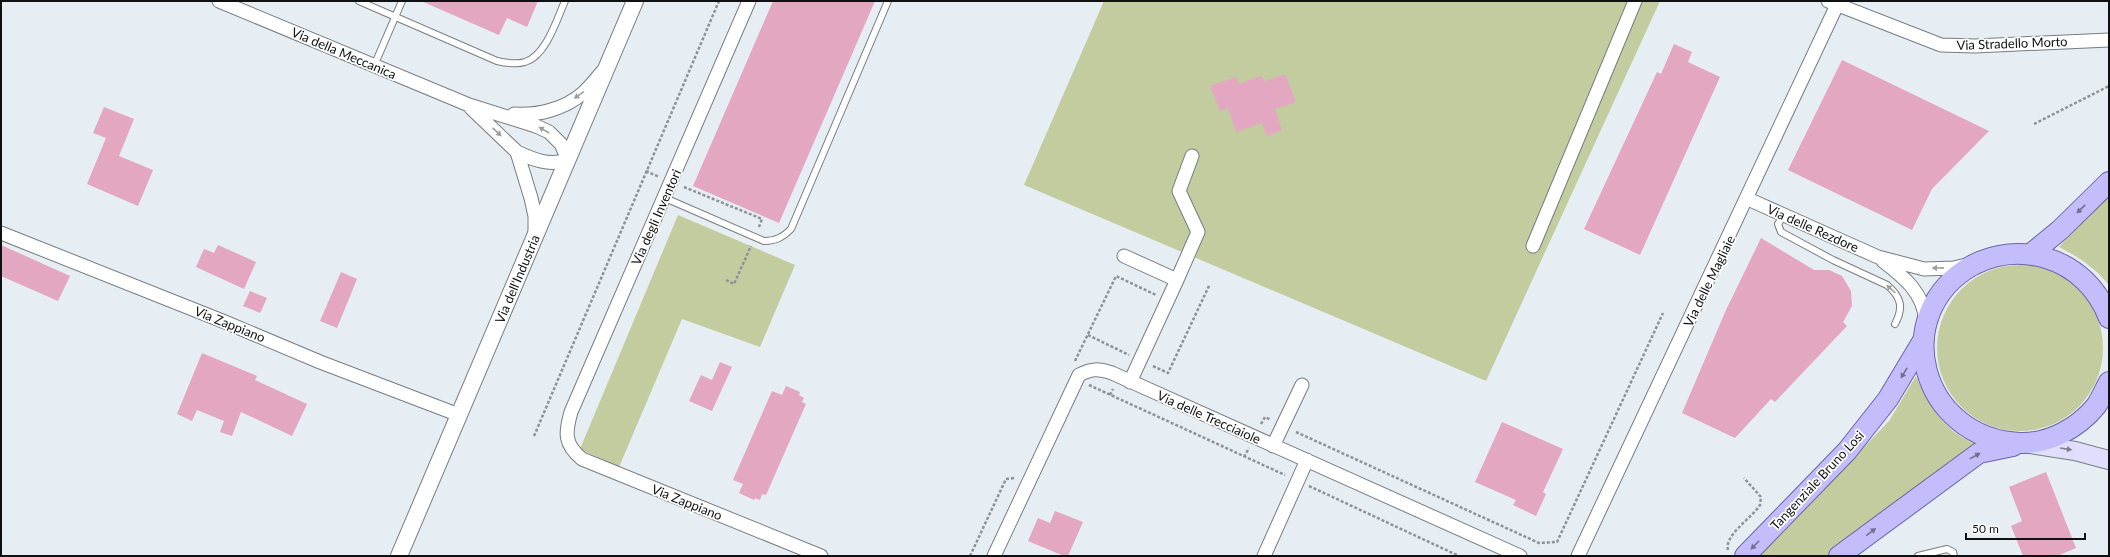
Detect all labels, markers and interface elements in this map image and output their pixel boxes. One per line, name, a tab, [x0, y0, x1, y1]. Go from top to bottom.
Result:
street label: Via della Meccanica	[289, 24, 399, 82]
street label: Via Stradello Morto	[1956, 33, 2068, 53]
one-way arrow	[574, 91, 585, 99]
one-way arrow	[492, 127, 502, 137]
one-way arrow	[538, 127, 550, 134]
street label: Via degli Inventori	[628, 167, 684, 267]
street label: Via delle Rezdore	[1765, 201, 1861, 255]
one-way arrow	[2076, 205, 2086, 214]
street label: Via dell'Industria	[491, 232, 543, 326]
street label: Via delle Magliaie	[1680, 232, 1738, 329]
one-way arrow	[1931, 265, 1944, 271]
one-way arrow	[1886, 285, 1896, 294]
street label: Via Zappiano	[192, 303, 268, 345]
one-way arrow	[1900, 367, 1907, 379]
street label: Via delle Trecciaiole	[1155, 387, 1263, 447]
street label: Tangenziale Bruno Losi	[1767, 427, 1867, 533]
one-way arrow	[2060, 446, 2072, 452]
one-way arrow	[1969, 452, 1981, 459]
street label: Via Zappiano	[649, 481, 725, 523]
scale bar	[1966, 515, 2085, 541]
text: 50 m	[1972, 521, 1999, 536]
one-way arrow	[1865, 528, 1876, 537]
one-way arrow	[1750, 540, 1760, 550]

